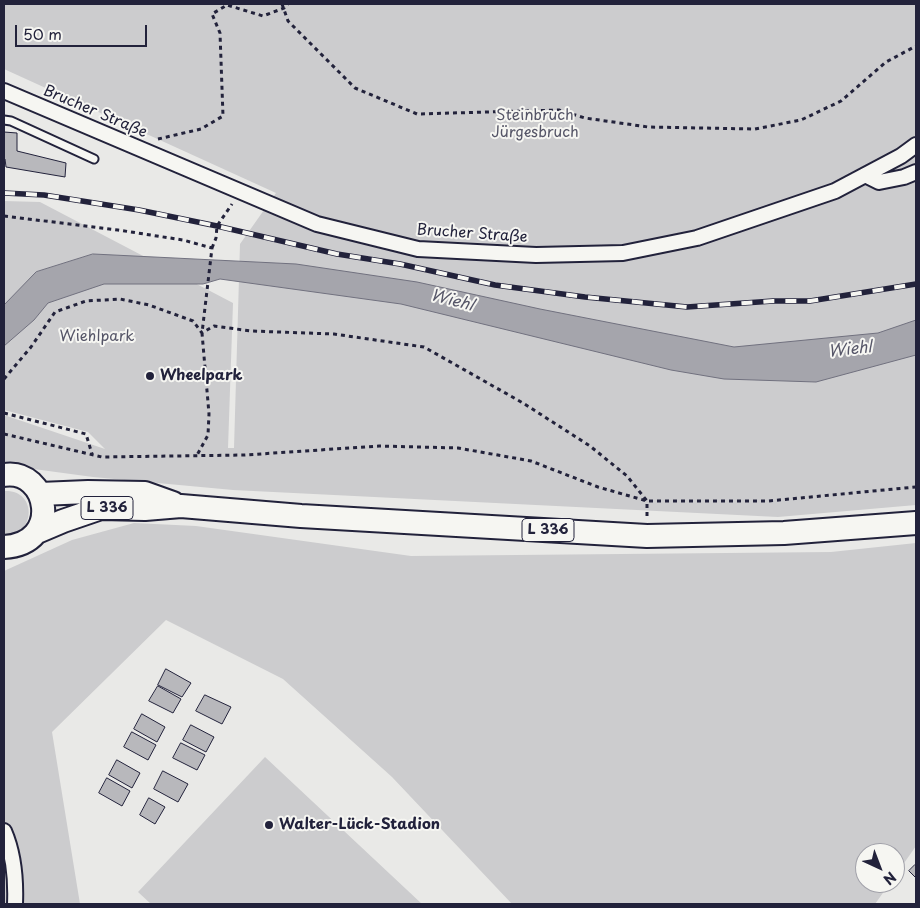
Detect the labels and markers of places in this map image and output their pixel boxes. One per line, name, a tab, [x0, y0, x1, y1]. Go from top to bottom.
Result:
place label: Wheelpark	[160, 367, 243, 385]
marker: Wheelpark	[144, 370, 156, 382]
place label: Walter-Lück-Stadion	[279, 816, 440, 834]
marker: Walter-Lück-Stadion	[263, 819, 275, 831]

